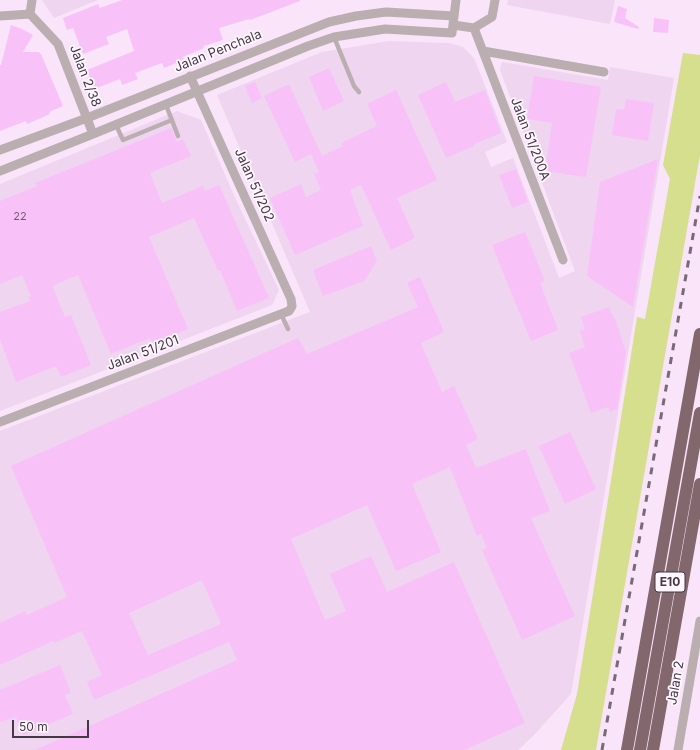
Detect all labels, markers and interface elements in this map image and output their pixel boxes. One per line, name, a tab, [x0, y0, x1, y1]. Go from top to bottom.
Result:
street label: Jalan Penchala	[172, 26, 264, 76]
street label: Jalan 2/38	[66, 43, 104, 109]
street label: Jalan 51/200A	[507, 95, 553, 183]
street label: Jalan 51/202	[231, 146, 277, 224]
house number: 22	[13, 210, 27, 224]
street label: Jalan 51/201	[105, 332, 181, 374]
road number: E10	[655, 572, 685, 592]
street label: Jalan 2	[664, 660, 688, 706]
scale bar	[14, 712, 91, 738]
text: 50 m	[19, 719, 48, 734]

